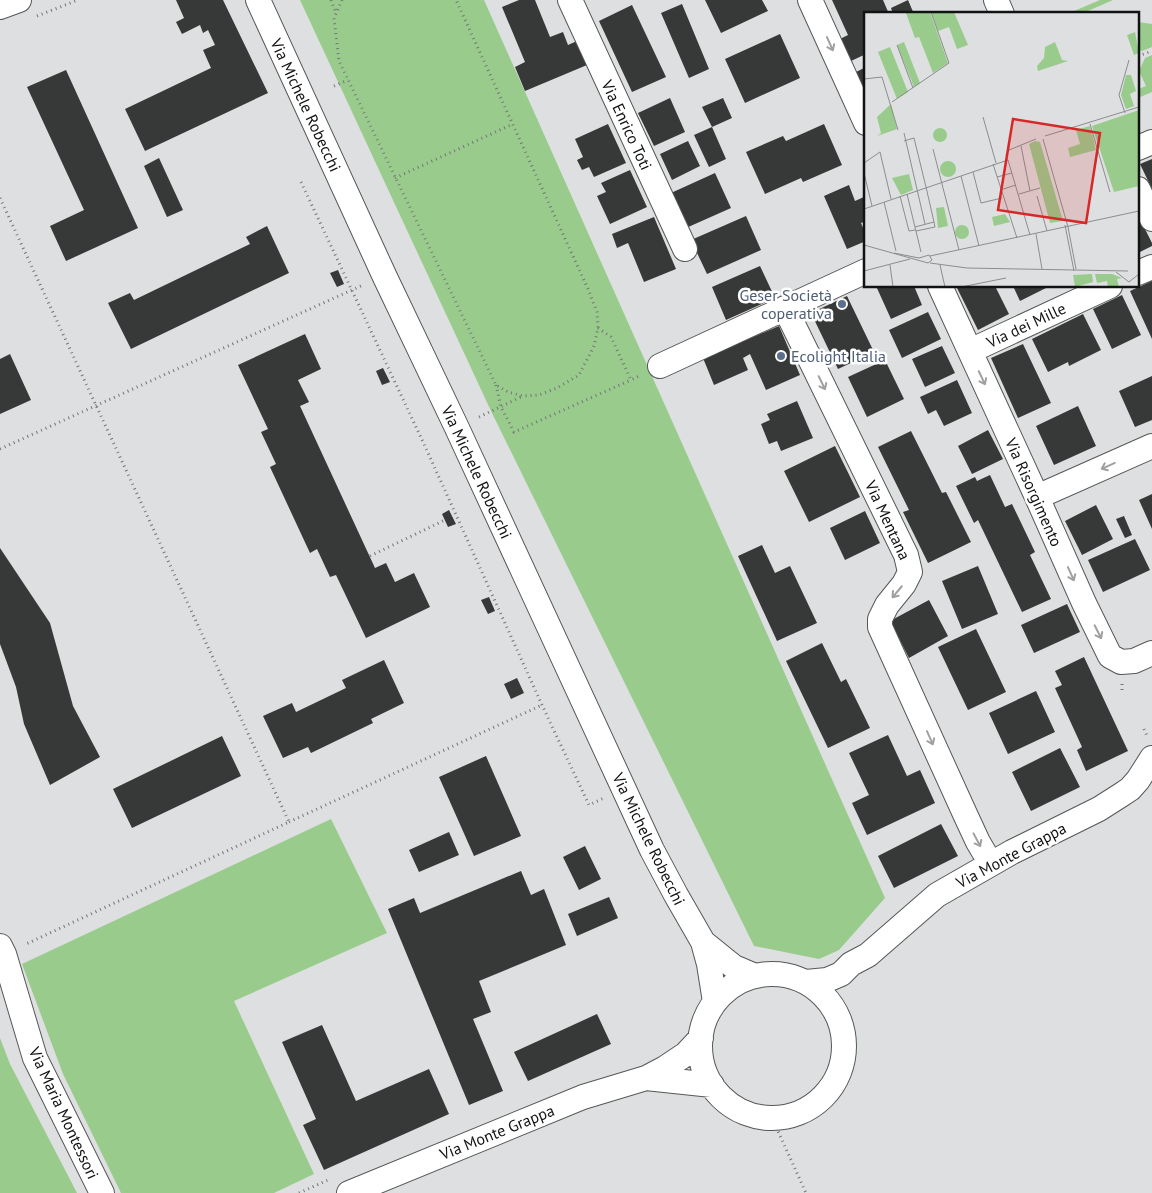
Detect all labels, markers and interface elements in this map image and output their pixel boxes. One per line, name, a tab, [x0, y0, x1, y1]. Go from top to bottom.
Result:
inset map	[864, 12, 1140, 288]
street label: Via Michele Robecchi	[266, 34, 346, 175]
one-way arrow	[826, 36, 836, 51]
street label: Via Enrico Toti	[597, 76, 657, 173]
place label: Geser Società coperativa	[739, 285, 832, 323]
marker: Geser Società coperativa	[836, 298, 848, 310]
street label: Via dei Mille	[982, 298, 1069, 353]
place label: Ecolight Italia	[791, 346, 886, 366]
marker: Ecolight Italia	[775, 350, 787, 362]
one-way arrow	[978, 370, 988, 385]
one-way arrow	[818, 375, 827, 390]
street label: Via Michele Robecchi	[437, 401, 517, 542]
street label: Via Risorgimento	[1001, 434, 1067, 549]
one-way arrow	[1101, 461, 1116, 471]
street label: Via Mentana	[861, 476, 915, 563]
one-way arrow	[1067, 566, 1077, 581]
one-way arrow	[892, 585, 903, 598]
one-way arrow	[1094, 624, 1103, 639]
one-way arrow	[926, 730, 936, 745]
street label: Via Michele Robecchi	[608, 769, 690, 908]
street label: Via Monte Grappa	[952, 818, 1069, 893]
one-way arrow	[972, 832, 982, 847]
street label: Via Maria Montessori	[24, 1043, 103, 1182]
street label: Via Monte Grappa	[436, 1100, 557, 1164]

